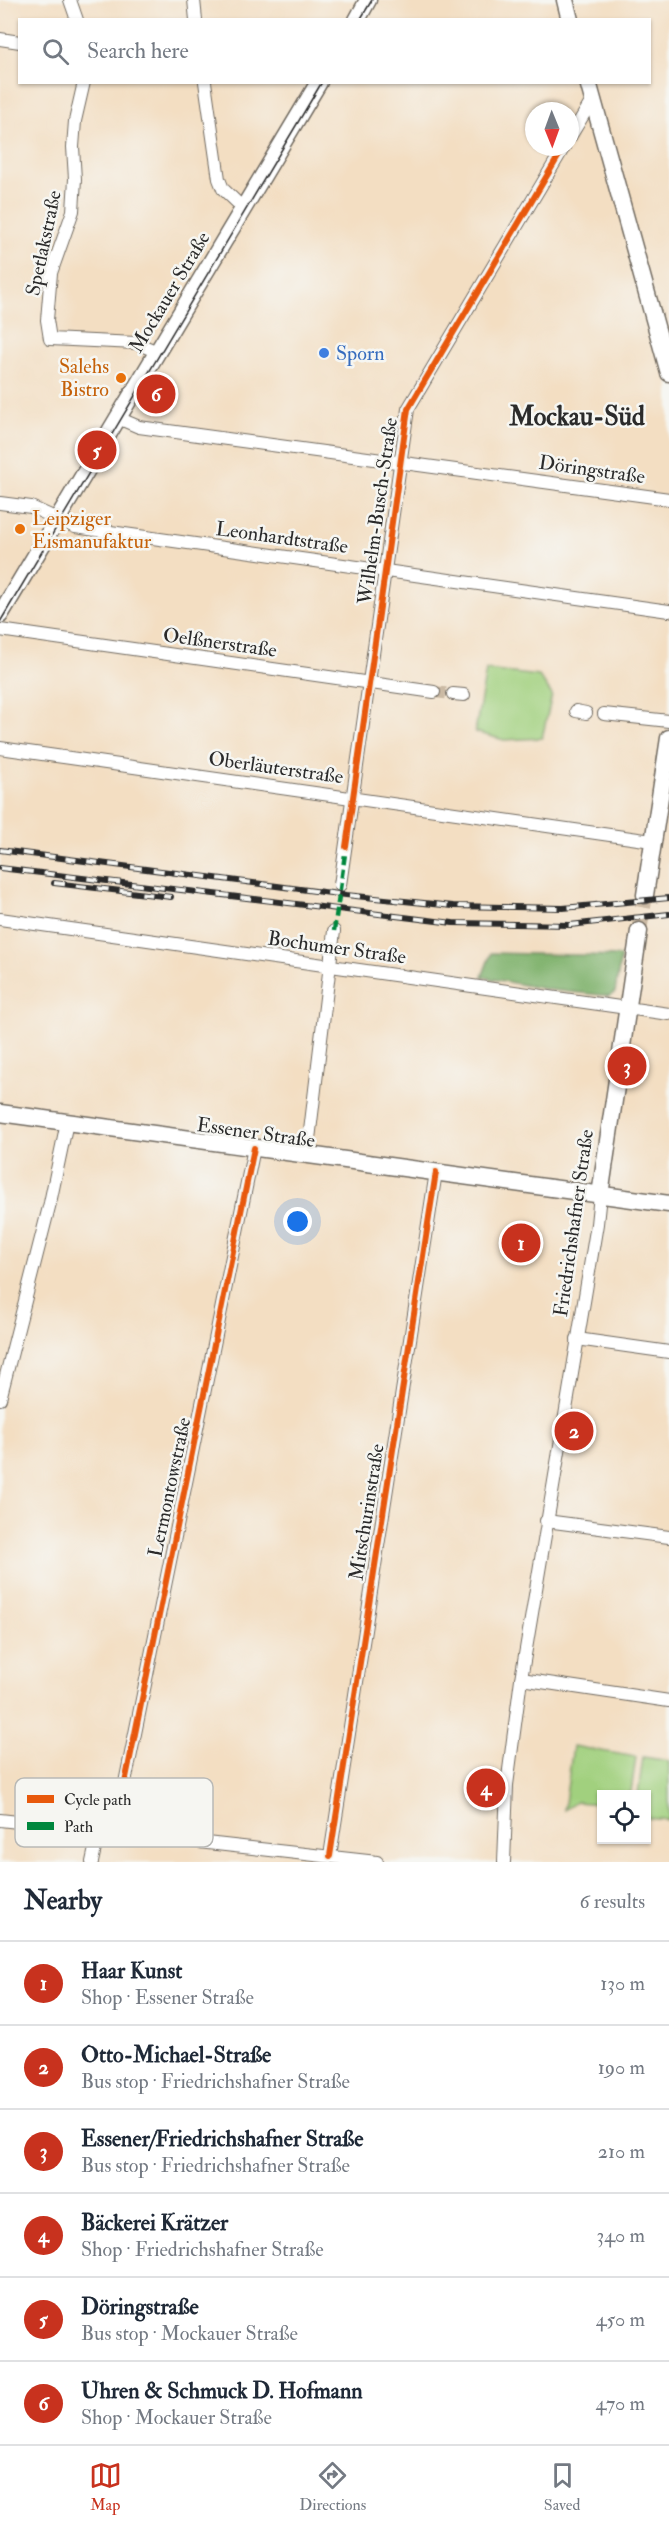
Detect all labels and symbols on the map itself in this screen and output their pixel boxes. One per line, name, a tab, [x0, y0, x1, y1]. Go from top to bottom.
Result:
north arrow	[525, 102, 579, 156]
street label: Spetlakstraße	[20, 188, 68, 298]
street label: Mockauer Straße	[123, 227, 215, 357]
place label: Sporn	[336, 341, 385, 367]
marker: Sporn	[317, 346, 331, 360]
place label: Salehs Bistro	[59, 354, 109, 402]
marker: Salehs Bistro	[114, 371, 128, 385]
pin: 6	[136, 372, 176, 416]
district label: Mockau-Süd	[508, 401, 645, 433]
street label: Wilhelm-Busch-Straße	[352, 416, 403, 607]
pin: 5	[78, 428, 116, 472]
street label: Döringstraße	[537, 450, 647, 489]
place label: Leipziger Eismanufaktur	[32, 506, 152, 554]
street label: Leonhardtstraße	[214, 516, 350, 559]
marker: Leipziger Eismanufaktur	[13, 522, 27, 536]
street label: Oelßnerstraße	[161, 622, 279, 663]
street label: Oberläuterstraße	[207, 746, 345, 789]
street label: Bochumer Straße	[266, 925, 408, 970]
pin: 3	[608, 1044, 646, 1088]
street label: Essener Straße	[195, 1112, 317, 1153]
street label: Friedrichshafner Straße	[548, 1128, 599, 1318]
your location	[283, 1207, 312, 1236]
pin: 1	[502, 1220, 540, 1266]
pin: 2	[554, 1408, 594, 1454]
street label: Lermontowstraße	[143, 1415, 196, 1559]
street label: Mitschurinstraße	[343, 1442, 390, 1582]
pin: 4	[466, 1766, 506, 1810]
legend	[15, 1778, 213, 1847]
text: Cycle path	[64, 1790, 132, 1811]
text: Path	[64, 1817, 94, 1837]

